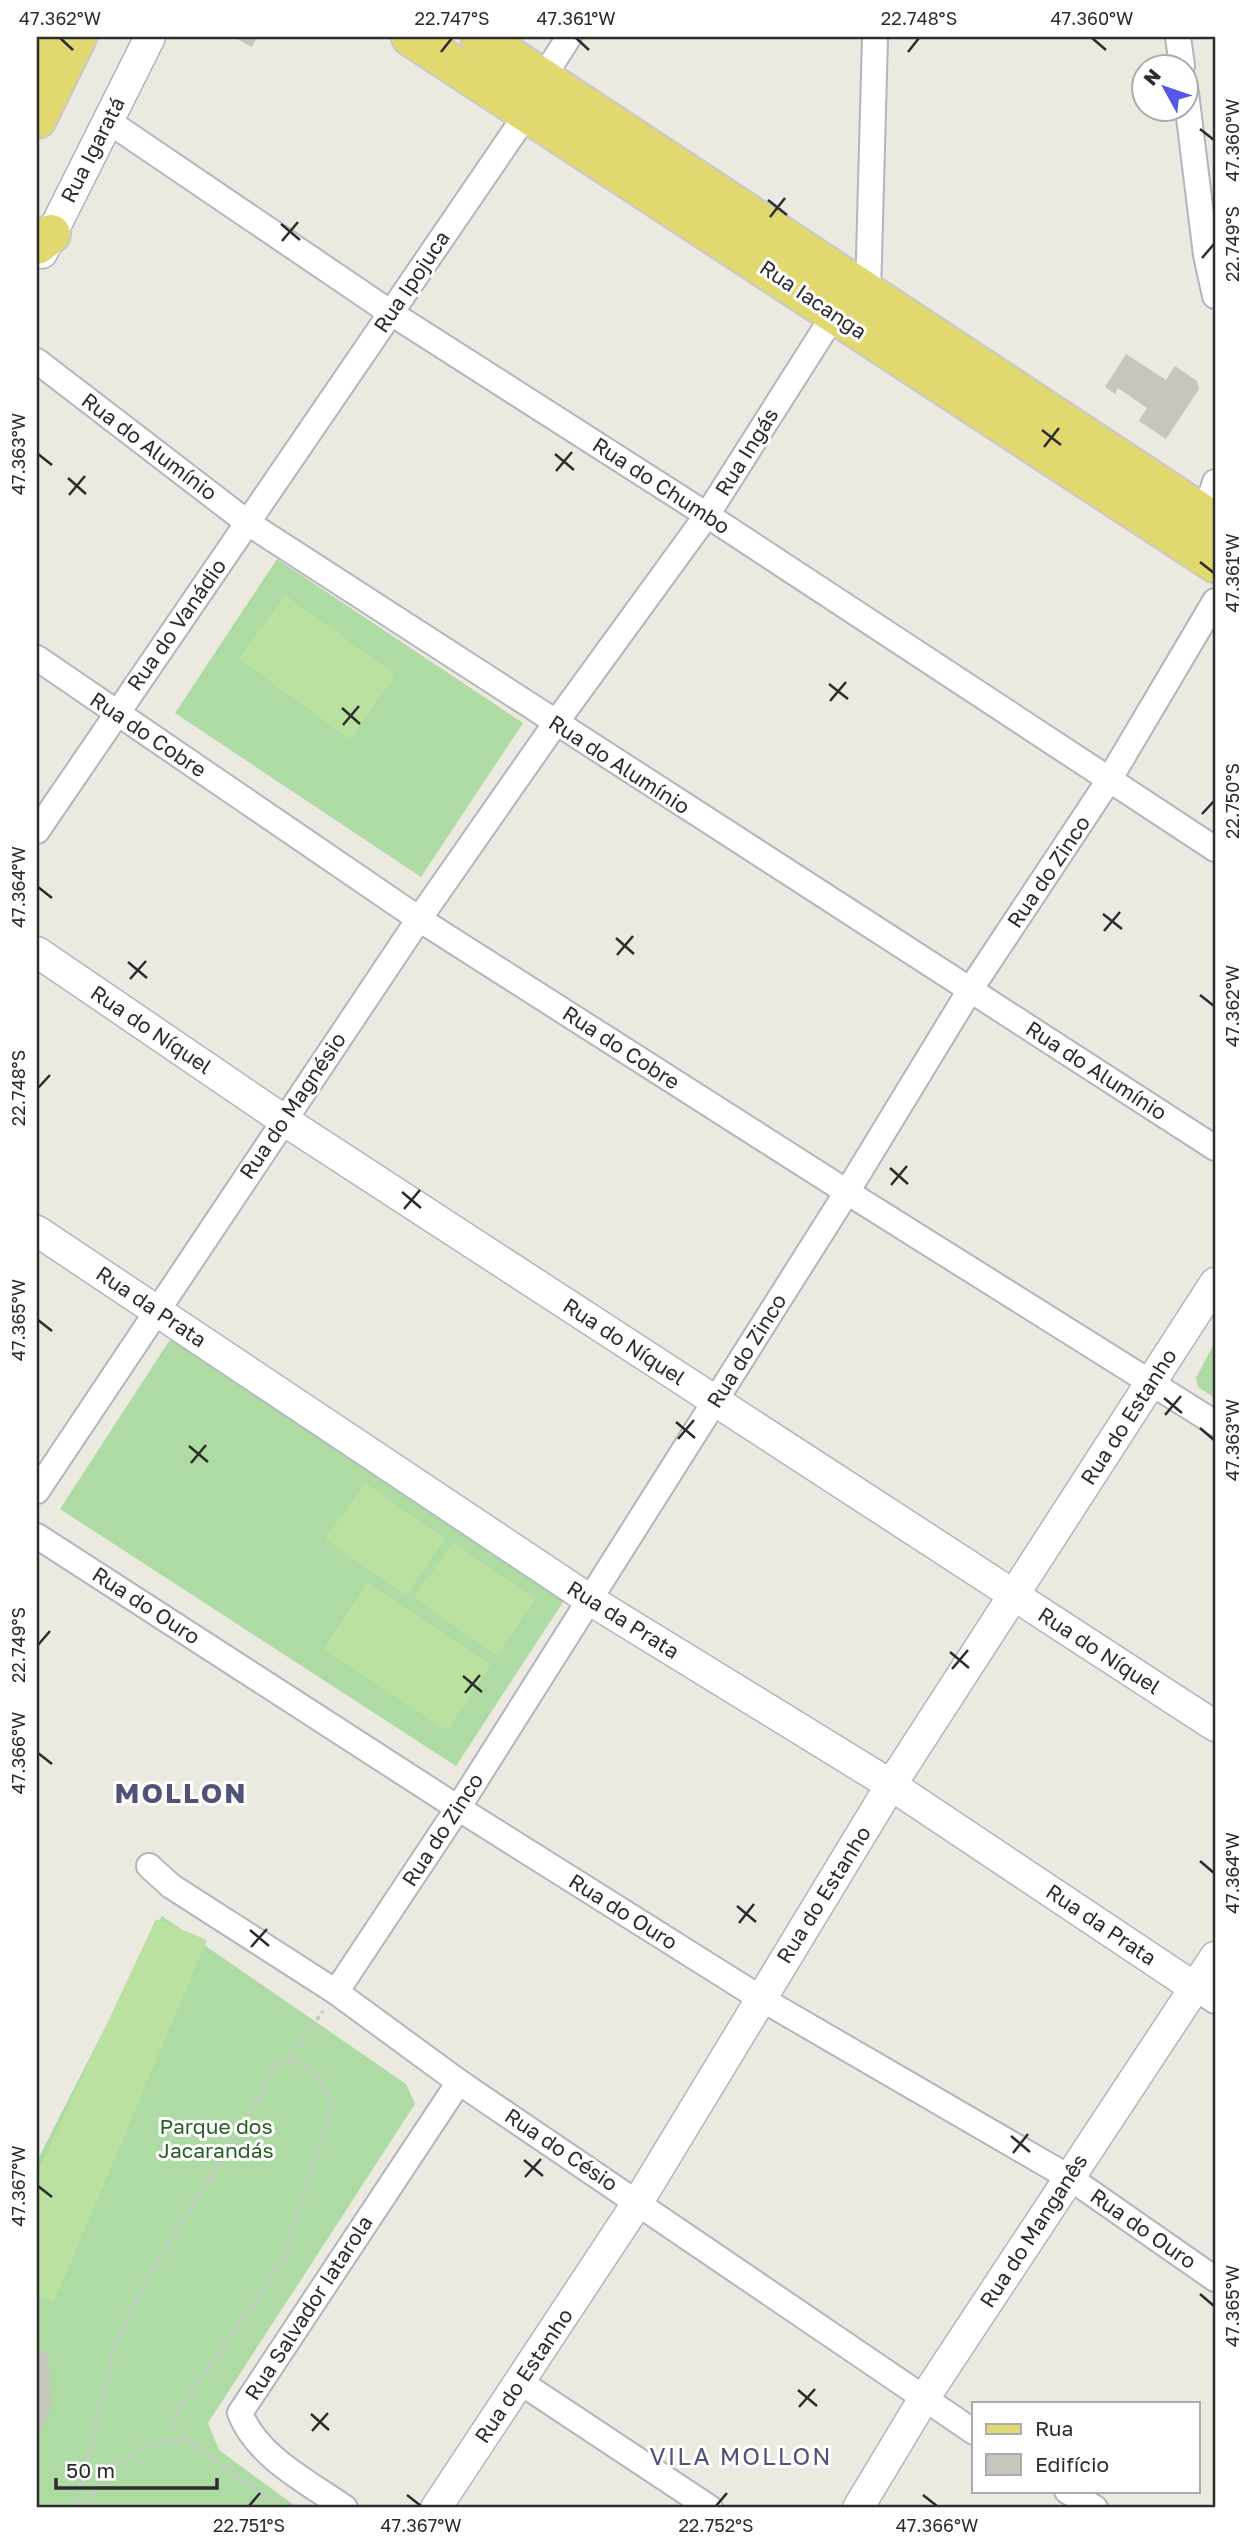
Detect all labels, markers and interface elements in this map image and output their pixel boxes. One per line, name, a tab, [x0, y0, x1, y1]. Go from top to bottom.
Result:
text: 47.362°W	[19, 7, 101, 29]
text: 22.747°S	[415, 7, 489, 29]
text: 47.361°W	[537, 7, 615, 29]
text: 22.748°S	[881, 7, 957, 29]
text: 47.360°W	[1051, 7, 1133, 29]
north arrow	[1130, 52, 1200, 122]
text: N	[1138, 64, 1165, 90]
street label: Rua Igaratá	[54, 92, 130, 207]
text: 47.360°W	[1221, 99, 1243, 181]
text: 22.749°S	[1221, 206, 1243, 282]
street label: Rua Ipojuca	[368, 225, 455, 337]
street label: Rua Iacanga	[755, 254, 872, 344]
street label: Rua do Alumínio	[77, 387, 222, 506]
street label: Rua Ingás	[709, 403, 783, 500]
text: 47.363°W	[7, 413, 29, 495]
street label: Rua do Chumbo	[588, 431, 735, 539]
text: 47.361°W	[1221, 534, 1243, 612]
street label: Rua do Vanádio	[121, 553, 231, 695]
street label: Rua do Cobre	[86, 686, 212, 783]
street label: Rua do Alumínio	[544, 709, 695, 819]
text: 22.750°S	[1221, 763, 1243, 839]
street label: Rua do Zinco	[1001, 810, 1095, 932]
text: 47.364°W	[7, 846, 29, 928]
text: 47.362°W	[1221, 965, 1243, 1047]
street label: Rua do Níquel	[86, 979, 217, 1079]
street label: Rua do Cobre	[558, 1000, 685, 1095]
street label: Rua do Alumínio	[1021, 1015, 1172, 1125]
street label: Rua do Magnésio	[233, 1027, 351, 1184]
text: 22.748°S	[7, 1050, 29, 1126]
street label: Rua da Prata	[91, 1260, 212, 1353]
text: 47.365°W	[7, 1279, 29, 1361]
street label: Rua do Zinco	[701, 1289, 792, 1412]
street label: Rua do Níquel	[559, 1292, 691, 1390]
street label: Rua do Estanho	[1074, 1344, 1182, 1489]
text: 47.363°W	[1221, 1399, 1243, 1481]
street label: Rua do Ouro	[88, 1561, 205, 1650]
street label: Rua da Prata	[563, 1574, 684, 1664]
street label: Rua do Níquel	[1034, 1601, 1166, 1699]
text: 22.749°S	[7, 1607, 29, 1683]
text: 47.366°W	[7, 1712, 29, 1794]
street label: Rua do Zinco	[396, 1768, 488, 1891]
district label: MOLLON	[115, 1776, 247, 1809]
street label: Rua do Estanho	[771, 1821, 876, 1968]
text: 47.364°W	[1221, 1832, 1243, 1914]
street label: Rua do Ouro	[564, 1867, 683, 1955]
street label: Rua da Prata	[1041, 1878, 1162, 1971]
street label: Rua do Césio	[500, 2102, 623, 2196]
park label: Parque dos Jacarandás	[158, 2113, 274, 2163]
text: 47.367°W	[7, 2145, 29, 2227]
street label: Rua do Manganês	[974, 2149, 1093, 2312]
street label: Rua do Ouro	[1086, 2182, 1202, 2274]
street label: Rua Salvador Iatarola	[239, 2210, 378, 2405]
text: 47.365°W	[1221, 2265, 1243, 2347]
street label: Rua do Estanho	[468, 2303, 578, 2448]
legend	[972, 2402, 1200, 2492]
text: Rua	[1035, 2415, 1073, 2441]
district label: VILA MOLLON	[650, 2441, 832, 2470]
scale bar	[56, 2447, 217, 2491]
text: Edifício	[1035, 2451, 1109, 2477]
text: 50 m	[66, 2457, 115, 2483]
text: 22.751°S	[213, 2514, 285, 2536]
text: 47.367°W	[380, 2514, 462, 2536]
text: 22.752°S	[678, 2514, 754, 2536]
text: 47.366°W	[896, 2514, 978, 2536]

